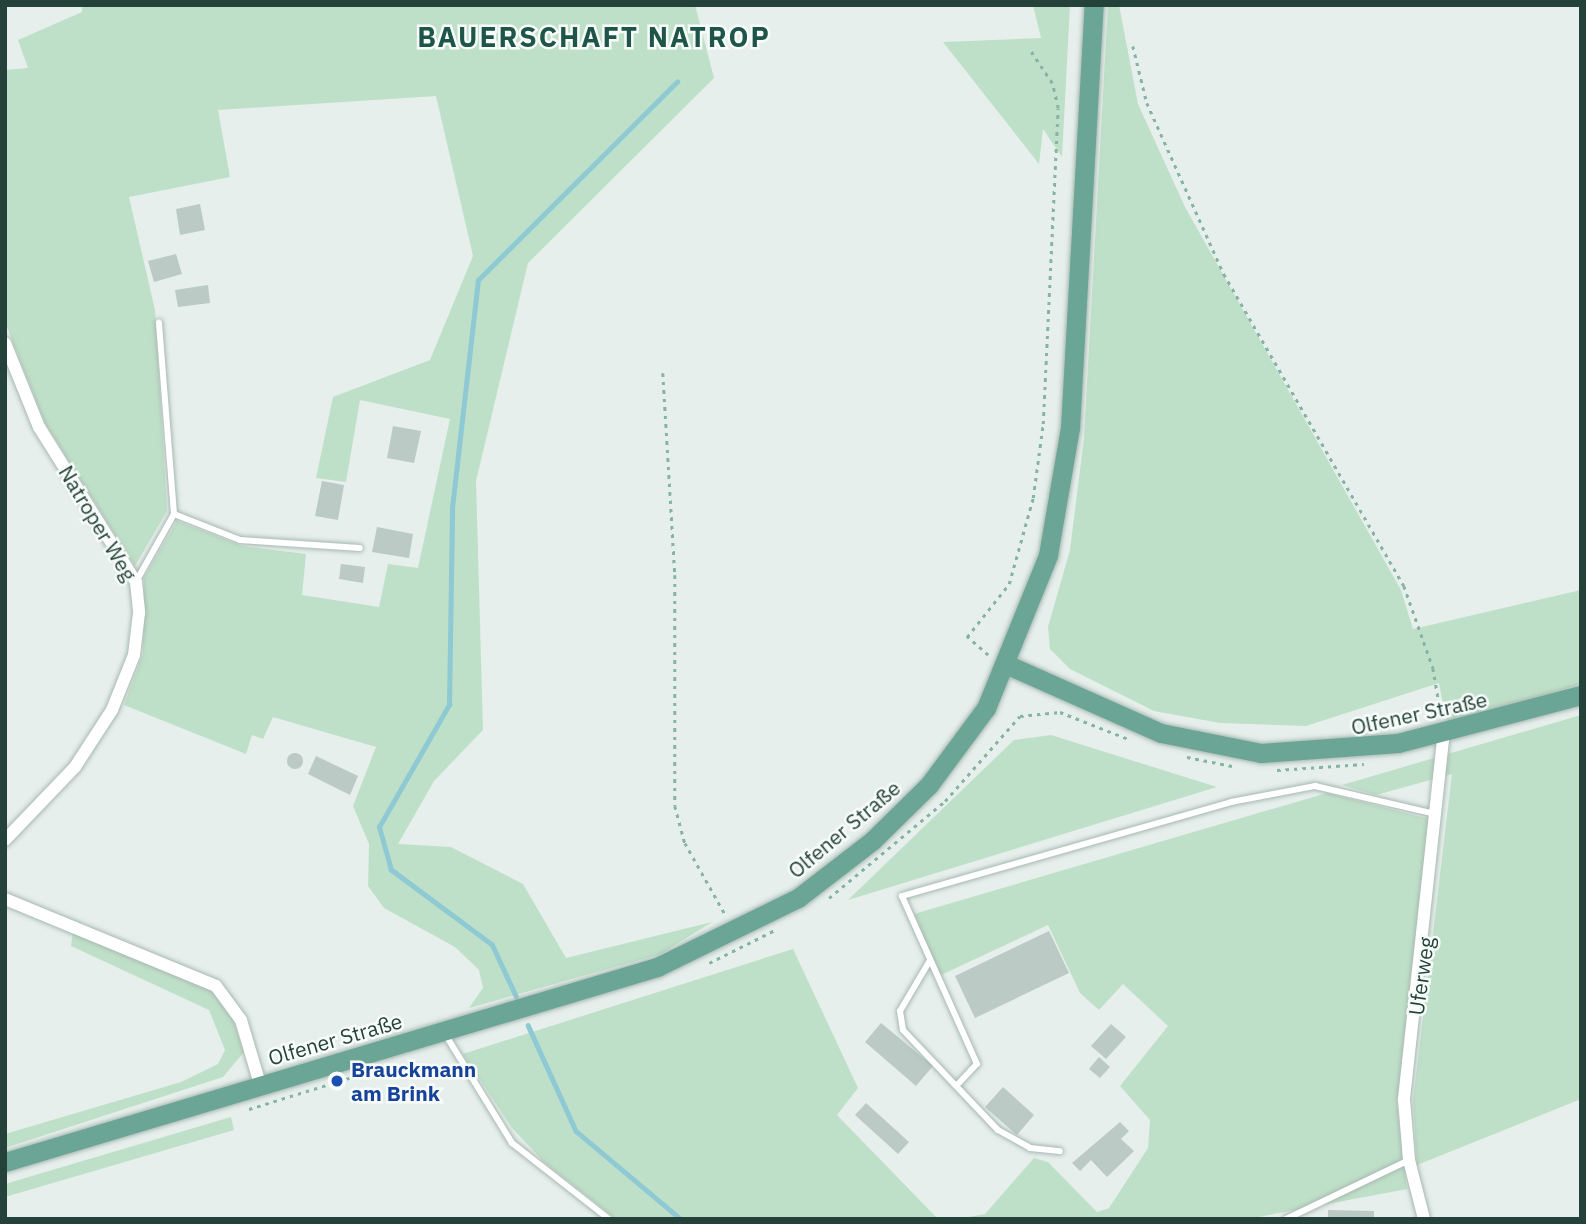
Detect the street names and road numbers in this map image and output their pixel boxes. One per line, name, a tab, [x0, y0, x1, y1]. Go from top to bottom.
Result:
street label: Natroper Weg	[54, 461, 142, 585]
street label: Olfener Straße	[1349, 686, 1489, 740]
street label: Olfener Straße	[783, 775, 905, 883]
street label: Uferweg	[1403, 935, 1439, 1017]
street label: Olfener Straße	[265, 1008, 405, 1070]

